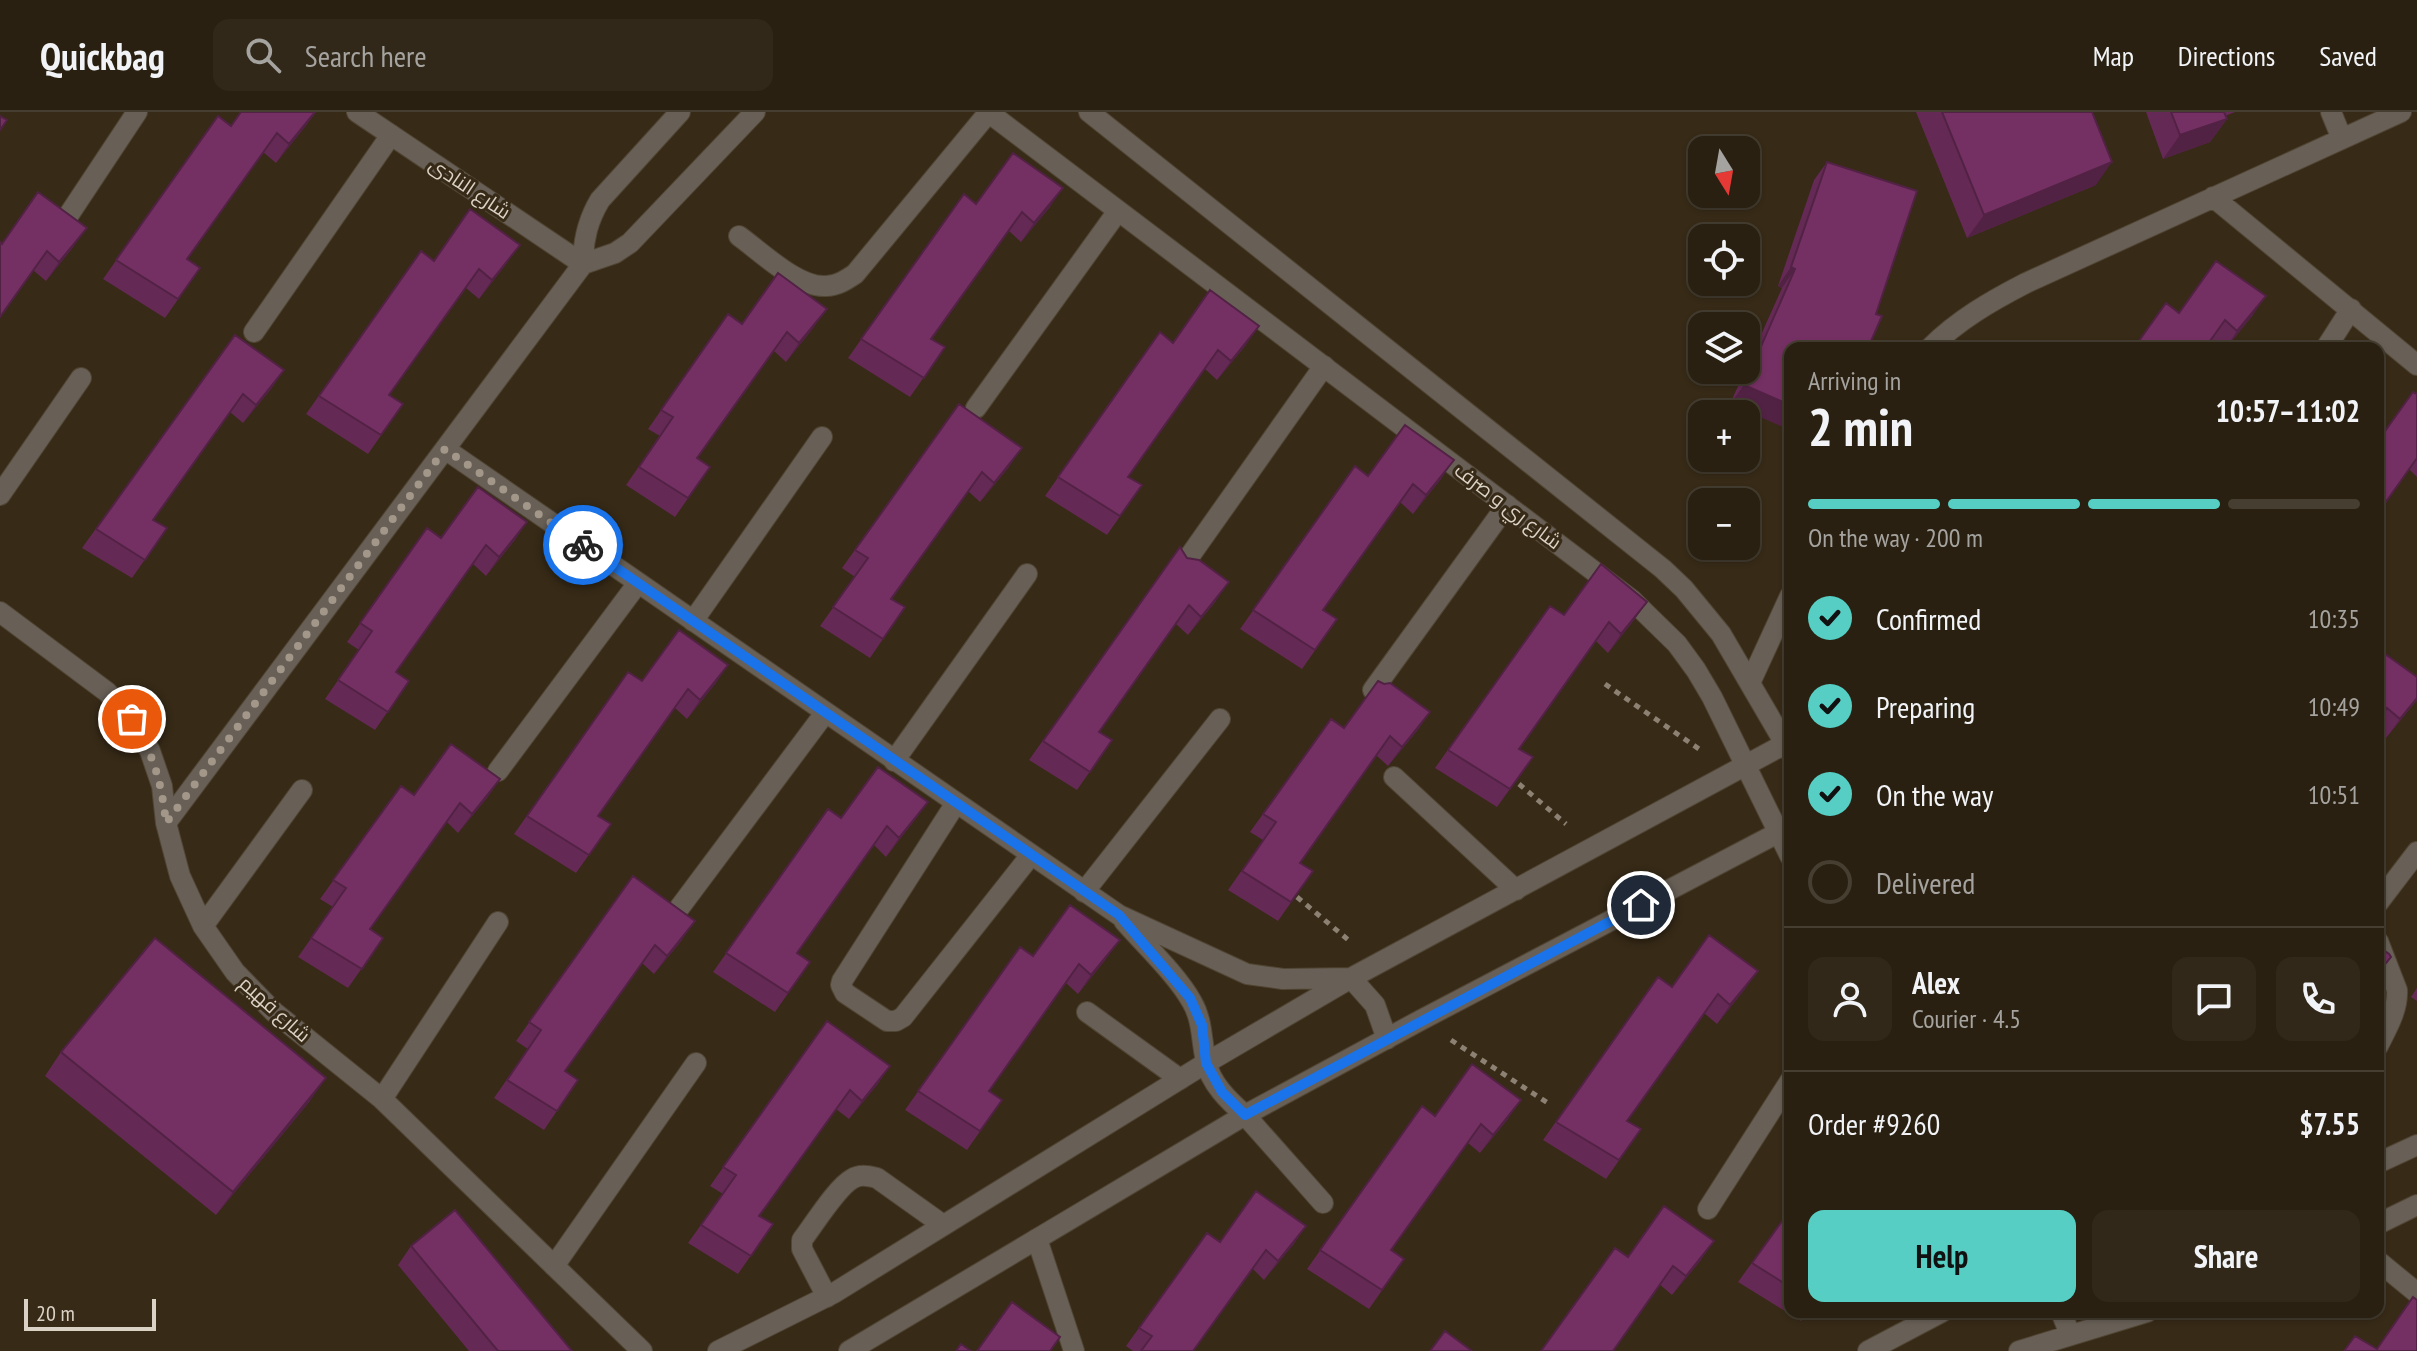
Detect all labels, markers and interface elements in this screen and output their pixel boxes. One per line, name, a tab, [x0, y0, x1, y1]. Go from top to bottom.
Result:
search box	[213, 19, 773, 91]
text: Quickbag	[40, 31, 165, 80]
icon: search	[241, 33, 285, 77]
text: Search here	[305, 36, 427, 75]
text: Map	[2093, 37, 2134, 74]
text: Directions	[2178, 37, 2275, 74]
text: Saved	[2319, 37, 2377, 74]
north arrow	[1688, 136, 1760, 208]
map controls	[1688, 136, 1760, 560]
street label: شارع النادى	[424, 151, 516, 226]
button: locate	[1688, 224, 1760, 296]
button: layers	[1688, 312, 1760, 384]
text: Arriving in	[1808, 364, 1901, 397]
text: 10:57–11:02	[2216, 391, 2360, 430]
text: 2 min	[1808, 393, 1913, 460]
button: +	[1688, 400, 1760, 472]
street label: شارع ري و صرف	[1447, 457, 1567, 557]
button: −	[1688, 488, 1760, 560]
courier	[543, 505, 623, 585]
text: On the way · 200 m	[1808, 521, 1983, 554]
icon: bike	[561, 523, 605, 567]
icon: check	[1808, 596, 1852, 640]
text: Confirmed	[1876, 599, 1981, 638]
text: 10:35	[2308, 602, 2360, 635]
icon: check	[1808, 684, 1852, 728]
pin	[98, 685, 166, 753]
text: Preparing	[1876, 687, 1975, 726]
text: 10:49	[2308, 690, 2360, 723]
icon: bag	[110, 697, 154, 741]
icon: check	[1808, 772, 1852, 816]
text: On the way	[1876, 775, 1993, 814]
text: 10:51	[2308, 778, 2360, 811]
text: Delivered	[1876, 863, 1975, 902]
pin	[1607, 871, 1675, 939]
icon: home	[1619, 883, 1663, 927]
button: person	[1808, 957, 1892, 1041]
button: chat	[2172, 957, 2256, 1041]
button: phone	[2276, 957, 2360, 1041]
text: Alex	[1912, 963, 1960, 1002]
street label: شارع فهيم	[233, 970, 316, 1049]
text: Courier · 4.5	[1912, 1002, 2021, 1035]
text: Order #9260	[1808, 1104, 1940, 1143]
text: $7.55	[2299, 1104, 2360, 1143]
button: Help	[1808, 1210, 2076, 1302]
button: Share	[2092, 1210, 2360, 1302]
scale bar	[24, 1295, 156, 1331]
text: 20 m	[36, 1299, 75, 1327]

